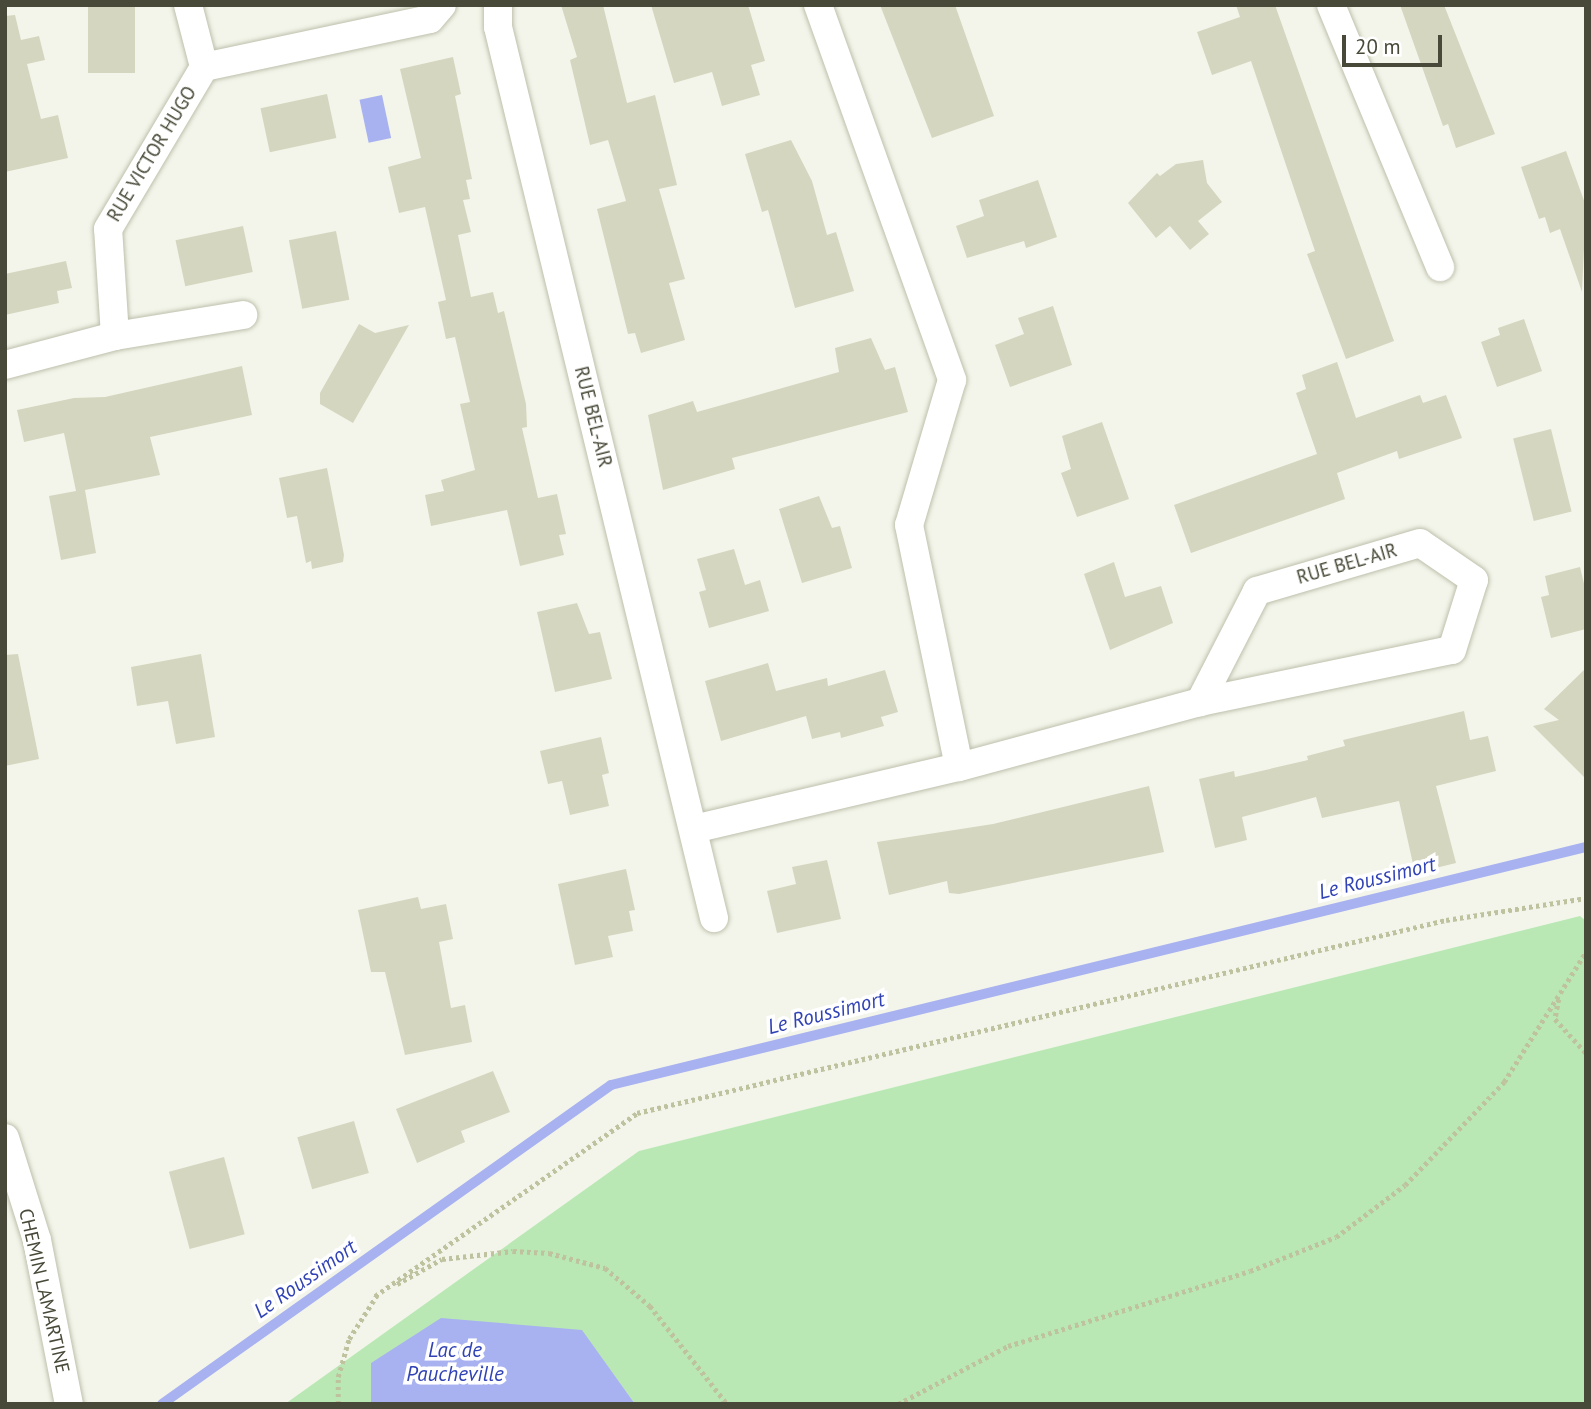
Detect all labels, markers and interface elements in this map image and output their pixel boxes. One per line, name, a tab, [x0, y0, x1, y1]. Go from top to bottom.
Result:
scale bar	[1346, 21, 1446, 65]
text: 20 m	[1355, 33, 1401, 60]
street label: RUE VICTOR HUGO	[102, 82, 202, 226]
street label: RUE BEL-AIR	[569, 364, 617, 470]
street label: RUE BEL-AIR	[1294, 539, 1400, 589]
water label: Le Roussimort	[1316, 851, 1438, 905]
water label: Le Roussimort	[765, 986, 887, 1040]
street label: CHEMIN LAMARTINE	[14, 1206, 74, 1376]
water label: Le Roussimort	[249, 1234, 361, 1324]
water label: Lac de Paucheville	[406, 1337, 504, 1387]

